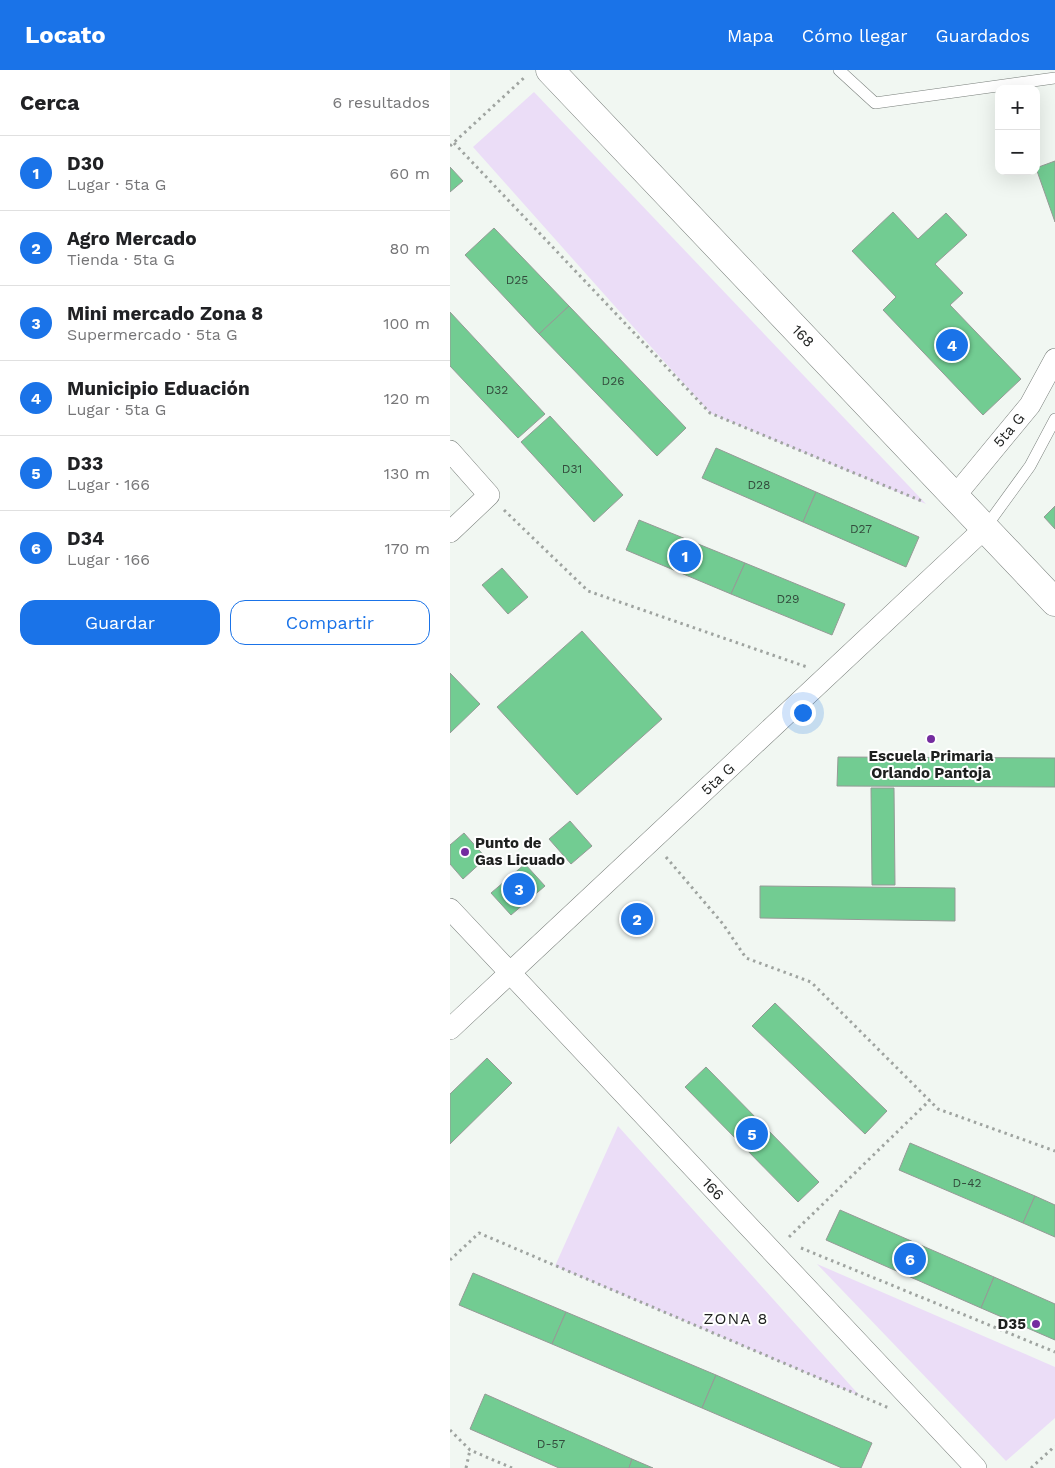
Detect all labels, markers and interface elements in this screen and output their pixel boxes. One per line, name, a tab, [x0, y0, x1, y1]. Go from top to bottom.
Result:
text: Locato	[25, 21, 106, 49]
text: Mapa	[727, 25, 774, 46]
text: Cómo llegar	[802, 25, 908, 46]
text: Guardados	[936, 25, 1030, 46]
map controls	[995, 85, 1040, 175]
button: +	[995, 85, 1040, 130]
text: Cerca	[20, 90, 79, 115]
text: 6 resultados	[333, 93, 430, 112]
button: −	[995, 130, 1040, 175]
text: D30	[67, 152, 104, 175]
text: 1	[33, 164, 39, 183]
text: 60 m	[390, 164, 430, 183]
text: Lugar · 5ta G	[67, 175, 166, 194]
text: Agro Mercado	[67, 227, 197, 250]
text: 2	[31, 239, 41, 258]
text: 80 m	[389, 239, 430, 258]
text: Tienda · 5ta G	[67, 250, 175, 269]
house number: D25	[506, 273, 528, 287]
text: Mini mercado Zona 8	[67, 302, 263, 325]
text: 3	[31, 314, 41, 333]
text: 100 m	[383, 314, 430, 333]
street label: 168	[788, 321, 818, 351]
text: Supermercado · 5ta G	[67, 325, 238, 344]
pin: 4	[936, 326, 968, 364]
house number: D26	[602, 374, 624, 388]
text: Municipio Eduación	[67, 377, 250, 400]
house number: D32	[486, 383, 508, 397]
text: 4	[31, 389, 41, 408]
text: 120 m	[384, 389, 430, 408]
text: Lugar · 5ta G	[67, 400, 166, 419]
street label: 5ta G	[990, 409, 1028, 451]
text: D33	[67, 452, 103, 475]
house number: D31	[562, 462, 582, 476]
text: 5	[31, 464, 41, 483]
text: 130 m	[384, 464, 430, 483]
text: Lugar · 166	[67, 475, 150, 494]
house number: D28	[747, 478, 771, 492]
house number: D27	[850, 522, 872, 536]
text: D34	[67, 527, 104, 550]
pin: 1	[669, 537, 701, 575]
text: 6	[31, 539, 41, 558]
text: 170 m	[384, 539, 430, 558]
text: Lugar · 166	[67, 550, 150, 569]
house number: D29	[776, 592, 800, 606]
button: Guardar	[20, 600, 220, 645]
button: Compartir	[230, 600, 430, 645]
your location	[790, 700, 816, 726]
marker: Escuela Primaria Orlando Pantoja	[925, 733, 937, 745]
place label: Escuela Primaria Orlando Pantoja	[869, 747, 994, 782]
street label: 5ta G	[698, 759, 738, 799]
place label: Punto de Gas Licuado	[475, 834, 565, 869]
marker: Punto de Gas Licuado	[459, 846, 471, 858]
pin: 3	[503, 870, 535, 908]
pin: 2	[621, 900, 653, 938]
pin: 5	[736, 1115, 768, 1153]
street label: 166	[698, 1174, 728, 1204]
house number: D-42	[952, 1176, 982, 1190]
pin: 6	[894, 1240, 926, 1278]
district label: ZONA 8	[704, 1309, 768, 1328]
place label: D35	[998, 1315, 1026, 1333]
marker: D35	[1030, 1318, 1042, 1330]
house number: D-57	[537, 1437, 566, 1451]

